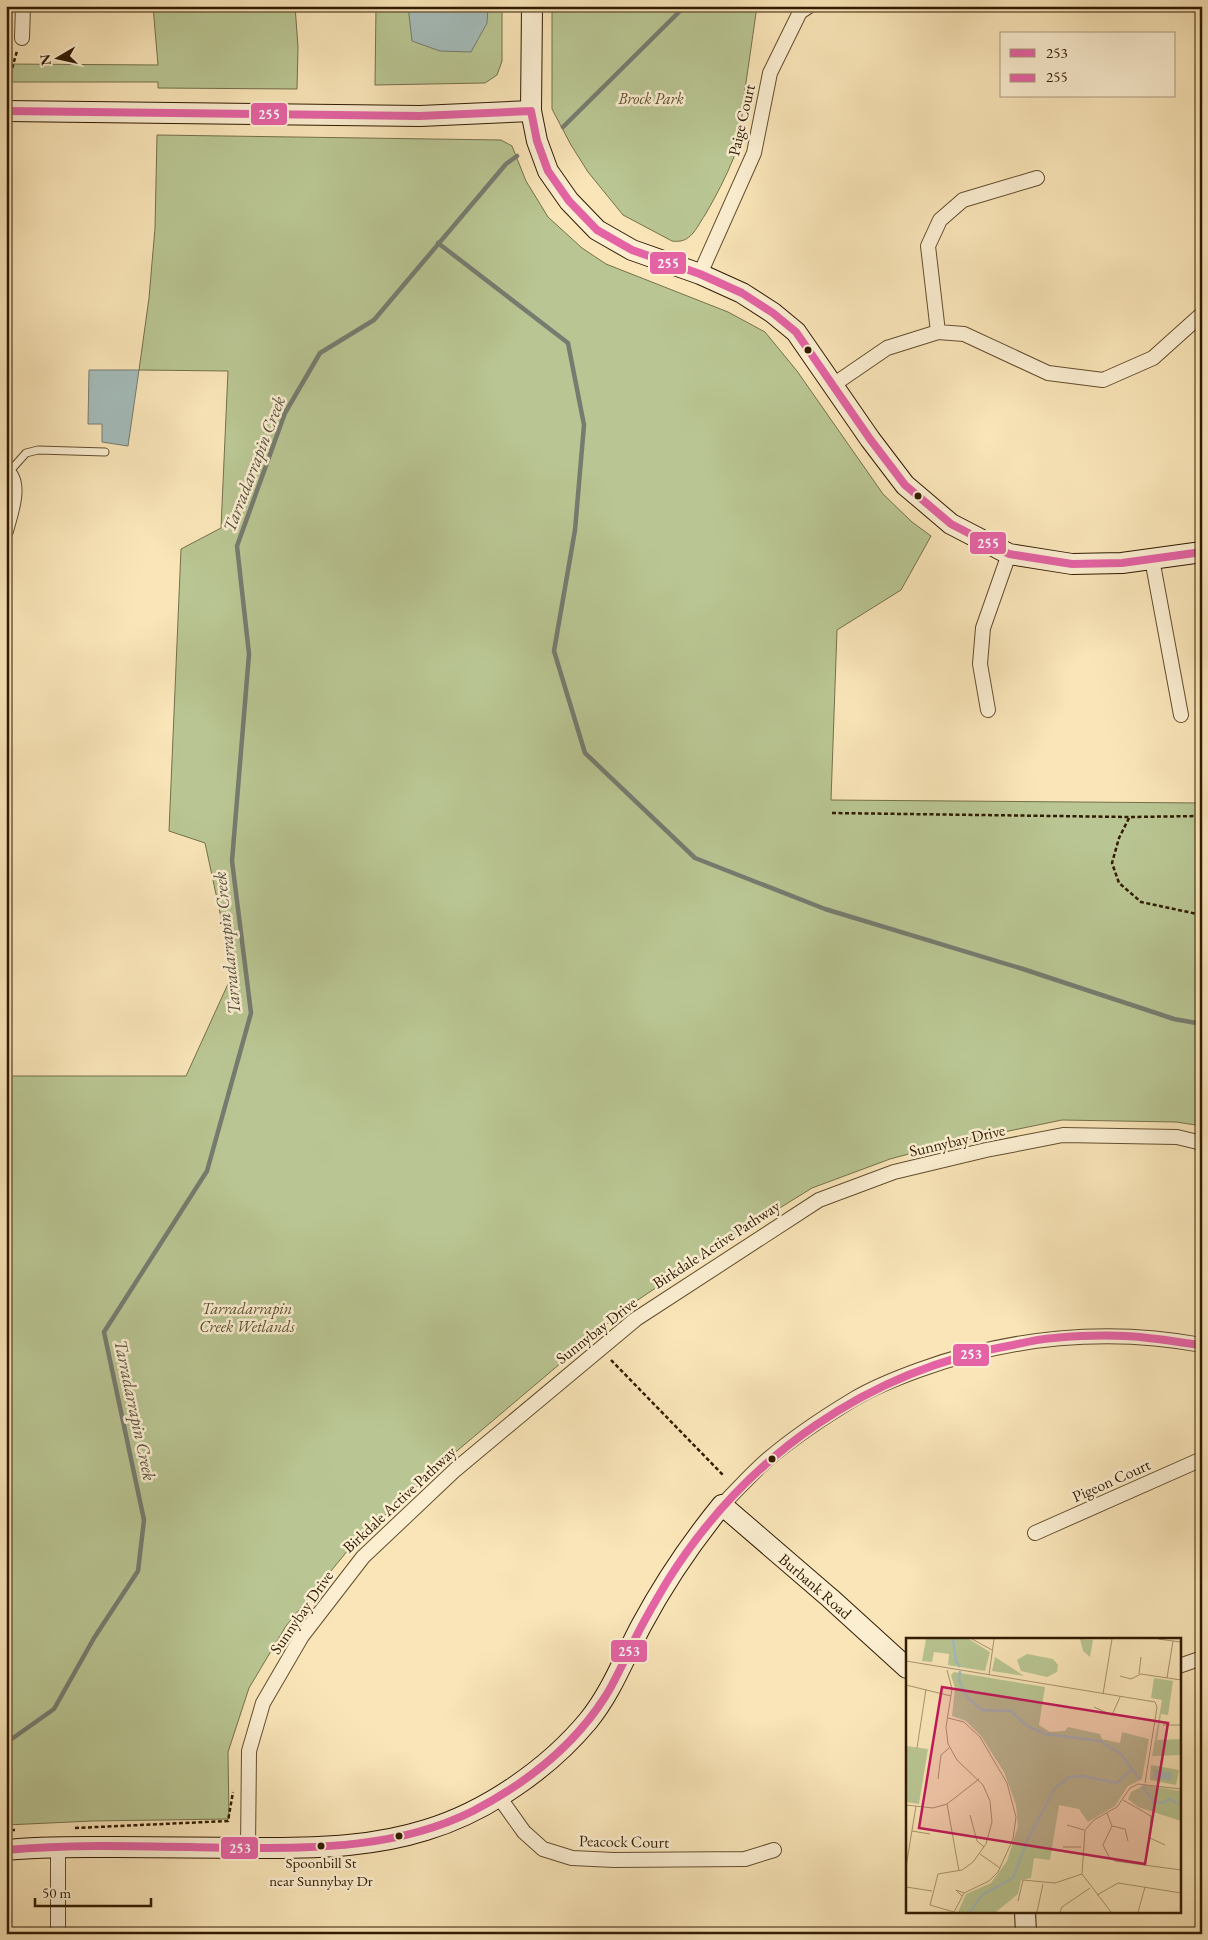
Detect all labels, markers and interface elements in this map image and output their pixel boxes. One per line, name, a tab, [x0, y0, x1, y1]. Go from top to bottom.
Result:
north arrow	[32, 32, 82, 82]
legend	[1000, 32, 1176, 98]
text: 253	[1046, 43, 1068, 62]
text: N	[35, 52, 55, 67]
text: 255	[1046, 67, 1068, 86]
street label: Paige Court	[723, 82, 760, 158]
park label: Brock Park	[617, 88, 685, 109]
line badge: 255	[250, 102, 288, 126]
text: 255	[258, 105, 280, 123]
line badge: 255	[649, 251, 687, 275]
text: 255	[657, 254, 679, 272]
unlabelled marker	[803, 345, 813, 355]
water label: Tarradarrapin Creek	[217, 393, 291, 535]
unlabelled marker	[913, 491, 923, 501]
line badge: 255	[969, 531, 1007, 555]
text: 255	[977, 534, 999, 552]
water label: Tarradarrapin Creek	[208, 870, 246, 1016]
street label: Sunnybay Drive	[907, 1119, 1007, 1162]
street label: Birkdale Active Pathway	[649, 1195, 785, 1293]
street label: Sunnybay Drive	[551, 1292, 641, 1369]
park label: Tarradarrapin Creek Wetlands	[199, 1298, 295, 1337]
water label: Tarradarrapin Creek	[108, 1337, 162, 1483]
line badge: 253	[952, 1343, 990, 1367]
text: 253	[960, 1345, 982, 1363]
street label: Birkdale Active Pathway	[338, 1441, 461, 1557]
unlabelled marker	[767, 1454, 777, 1464]
street label: Pigeon Court	[1069, 1454, 1154, 1507]
street label: Burbank Road	[774, 1549, 857, 1624]
street label: Sunnybay Drive	[265, 1566, 338, 1658]
inset map	[906, 1638, 1180, 1912]
line badge: 253	[610, 1639, 648, 1663]
text: 253	[618, 1642, 640, 1660]
street label: Peacock Court	[579, 1830, 669, 1853]
unlabelled marker	[394, 1831, 404, 1841]
line badge: 253	[220, 1836, 259, 1860]
text: 253	[229, 1839, 251, 1857]
marker: Spoonbill St near Sunnybay Dr	[316, 1841, 326, 1851]
place label: Spoonbill St near Sunnybay Dr	[269, 1853, 373, 1890]
scale bar	[35, 1875, 151, 1907]
text: 50 m	[42, 1883, 71, 1902]

